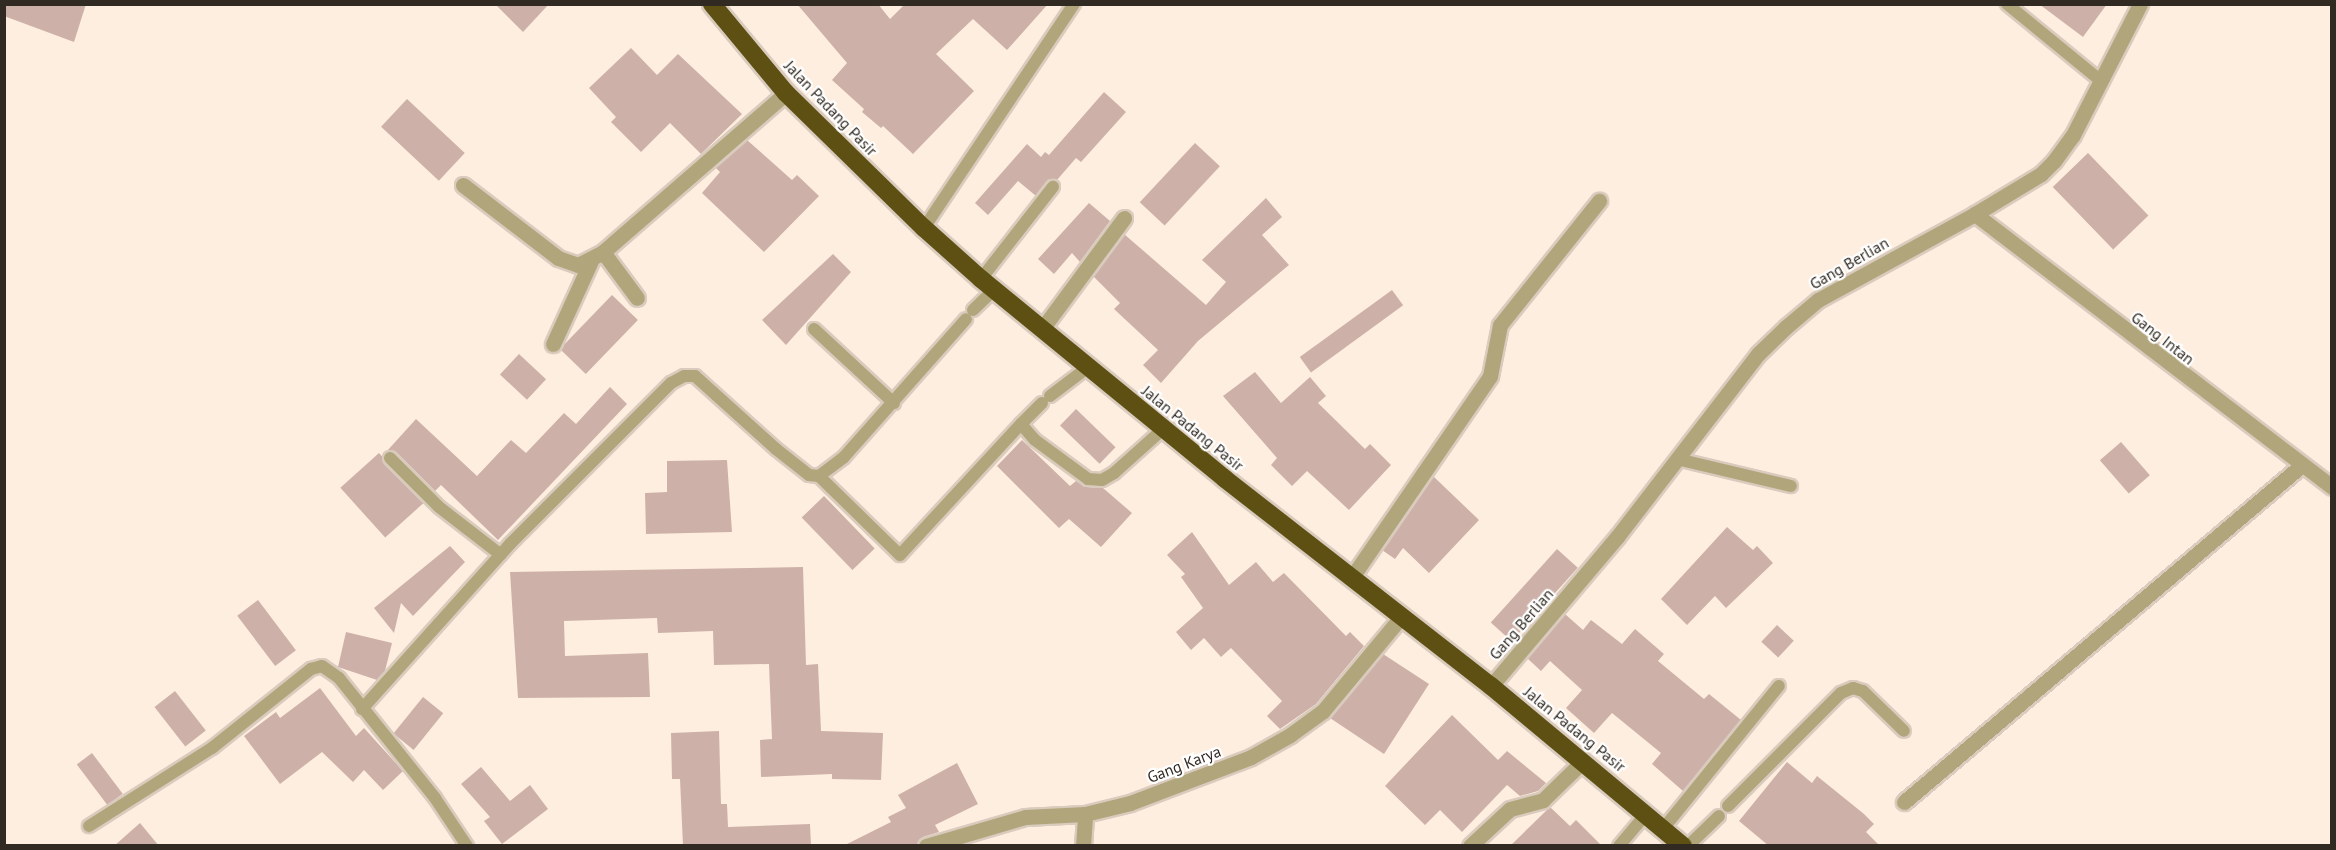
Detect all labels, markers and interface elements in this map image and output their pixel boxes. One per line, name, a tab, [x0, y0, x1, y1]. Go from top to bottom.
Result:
street label: Jalan Padang Pasir	[781, 56, 881, 160]
street label: Gang Berlian	[1806, 233, 1892, 293]
street label: Gang Intan	[2128, 307, 2198, 369]
street label: Jalan Padang Pasir	[1138, 381, 1248, 475]
street label: Gang Berlian	[1485, 585, 1557, 663]
street label: Jalan Padang Pasir	[1520, 682, 1630, 776]
street label: Gang Karya	[1144, 741, 1224, 787]

